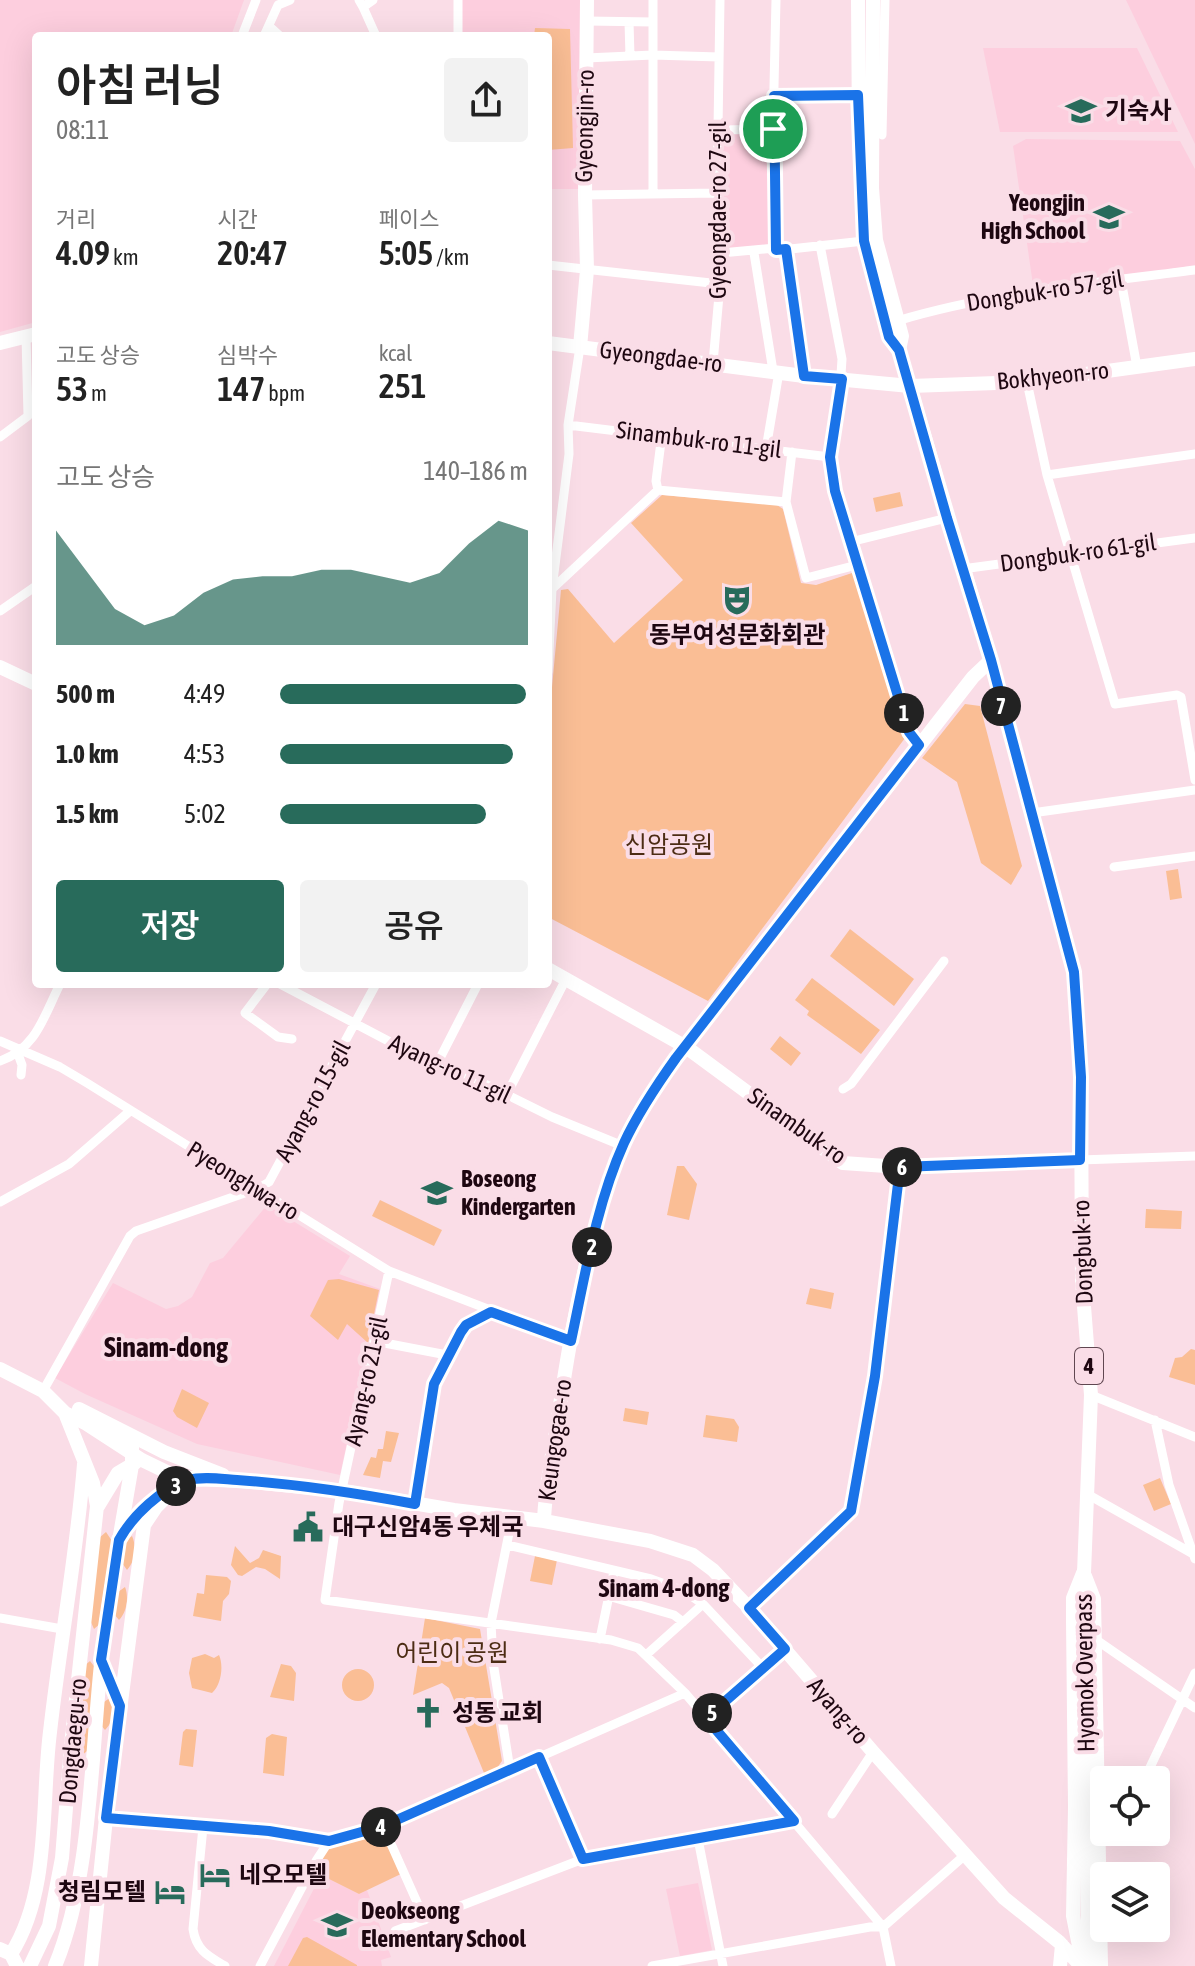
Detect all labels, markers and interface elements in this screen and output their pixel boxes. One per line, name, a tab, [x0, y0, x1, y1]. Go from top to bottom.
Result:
button: share	[444, 58, 528, 142]
text: 아침 러닝	[56, 60, 224, 110]
street label: Gyeongjin-ro	[570, 69, 599, 183]
school or university icon: 기숙사	[1064, 94, 1098, 128]
pin	[739, 95, 807, 163]
place label: 기숙사	[1105, 97, 1171, 124]
icon: arrive	[751, 107, 795, 151]
text: 08:11	[56, 115, 110, 145]
street label: Gyeongdae-ro 27-gil	[704, 120, 731, 299]
place label: Yeongjin High School	[981, 189, 1086, 244]
school or university icon: Yeongjin High School	[1092, 200, 1126, 234]
text: 거리	[56, 206, 96, 232]
text: 시간	[217, 206, 258, 232]
text: 페이스	[379, 206, 439, 232]
text: 4.09	[56, 233, 110, 272]
text: 20:47	[217, 233, 288, 272]
text: 5:05	[379, 233, 433, 272]
text: km	[110, 244, 139, 270]
text: /km	[433, 244, 469, 270]
street label: Dongbuk-ro 57-gil	[964, 265, 1126, 316]
street label: Gyeongdae-ro	[598, 336, 724, 377]
text: kcal	[379, 340, 412, 366]
text: 고도 상승	[56, 342, 140, 368]
text: 심박수	[217, 342, 278, 368]
street label: Bokhyeon-ro	[996, 356, 1110, 395]
text: 251	[379, 366, 427, 405]
text: 53	[56, 369, 88, 408]
text: 147	[217, 369, 265, 408]
text: m	[88, 380, 107, 406]
text: bpm	[265, 380, 305, 406]
street label: Sinambuk-ro 11-gil	[615, 416, 784, 463]
text: 140–186 m	[423, 456, 528, 486]
text: 고도 상승	[56, 462, 155, 492]
street label: Dongbuk-ro 61-gil	[998, 528, 1158, 577]
theatre icon: 동부여성문화회관	[720, 583, 754, 617]
place label: 동부여성문화회관	[649, 621, 825, 648]
text: 500 m	[56, 679, 115, 709]
text: 4:49	[184, 679, 225, 709]
pin: 7	[981, 686, 1021, 726]
pin: 1	[884, 693, 924, 733]
text: 7	[996, 693, 1006, 719]
text: 1	[899, 700, 909, 726]
text: 1.0 km	[56, 739, 119, 769]
text: 4:53	[184, 739, 225, 769]
text: 1.5 km	[56, 799, 119, 829]
text: 5:02	[184, 799, 226, 829]
park label: 신암공원	[625, 831, 713, 858]
button: 저장	[56, 880, 284, 972]
button: 공유	[300, 880, 528, 972]
street label: Ayang-ro 11-gil	[385, 1028, 516, 1109]
street label: Ayang-ro 15-gil	[269, 1035, 356, 1166]
street label: Sinambuk-ro	[743, 1082, 852, 1169]
street label: Pyeonghwa-ro	[182, 1136, 304, 1226]
pin: 6	[882, 1147, 922, 1187]
text: 6	[897, 1154, 907, 1180]
place label: Boseong Kindergarten	[461, 1165, 576, 1220]
school or university icon: Boseong Kindergarten	[420, 1176, 454, 1210]
street label: Dongbuk-ro	[1067, 1199, 1098, 1305]
pin: 2	[572, 1227, 612, 1267]
text: 2	[587, 1234, 597, 1260]
street label: Ayang-ro 21-gil	[339, 1313, 393, 1448]
district label: Sinam-dong	[104, 1331, 229, 1363]
road number: 4	[1075, 1348, 1103, 1384]
street label: Keungogae-ro	[533, 1377, 576, 1503]
pin: 3	[156, 1466, 196, 1506]
text: 3	[171, 1473, 181, 1499]
public building icon: 대구신암4동 우체국	[291, 1510, 325, 1544]
place label: 대구신암4동 우체국	[332, 1513, 523, 1540]
district label: Sinam 4-dong	[599, 1573, 730, 1603]
street label: Hyomok Overpass	[1070, 1594, 1099, 1752]
park label: 어린이 공원	[395, 1639, 509, 1666]
street label: Ayang-ro	[802, 1672, 874, 1749]
street label: Dongdaegu-ro	[54, 1677, 91, 1805]
pin: 5	[692, 1693, 732, 1733]
church icon: 성동 교회	[411, 1696, 445, 1730]
place label: 성동 교회	[452, 1699, 544, 1726]
text: 5	[707, 1700, 717, 1726]
map controls	[1090, 1766, 1170, 1942]
button: locate	[1090, 1766, 1170, 1846]
pin: 4	[361, 1807, 401, 1847]
text: 4	[376, 1814, 386, 1840]
hotel icon: 네오모텔	[198, 1858, 232, 1892]
place label: 네오모텔	[239, 1861, 327, 1888]
button: layers	[1090, 1862, 1170, 1942]
hotel icon: 청림모텔	[153, 1875, 187, 1909]
place label: 청림모텔	[58, 1878, 146, 1905]
place label: Deokseong Elementary School	[361, 1897, 527, 1952]
school or university icon: Deokseong Elementary School	[320, 1908, 354, 1942]

